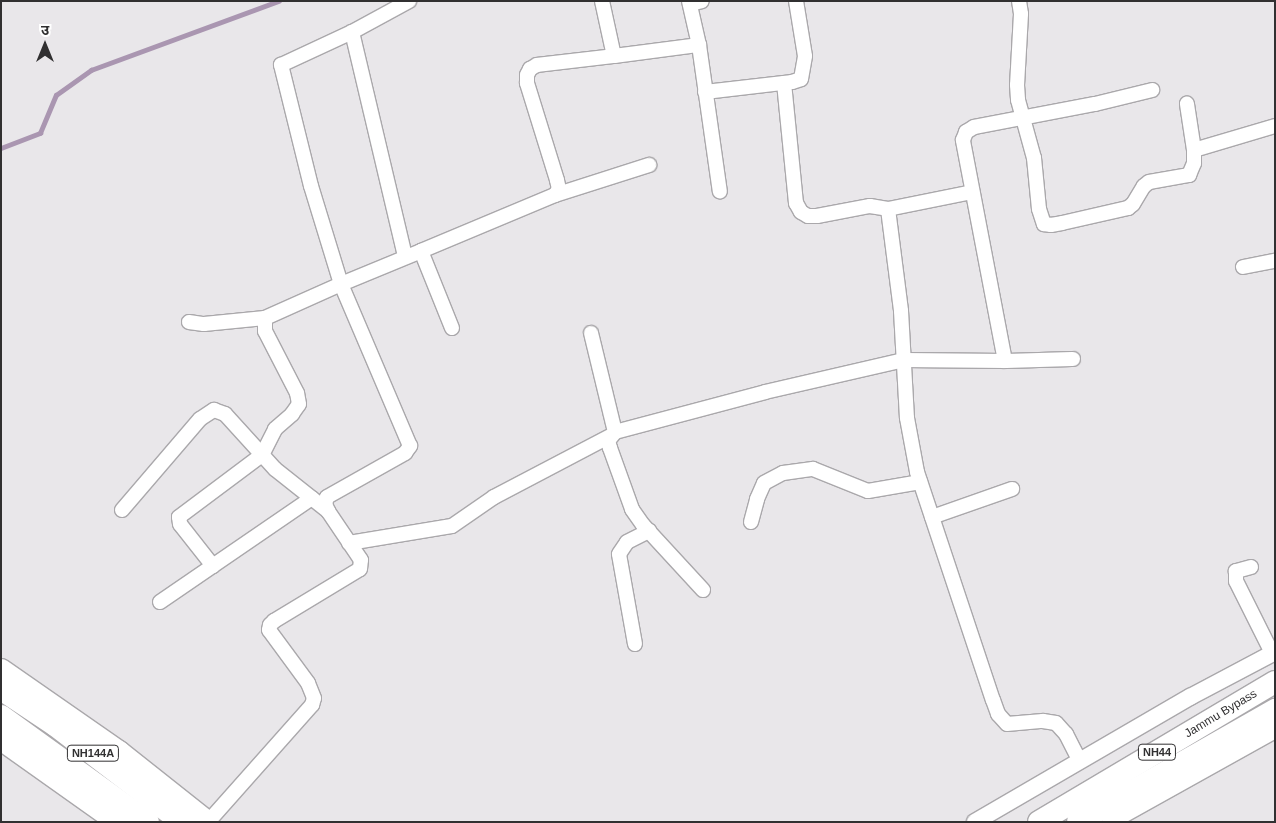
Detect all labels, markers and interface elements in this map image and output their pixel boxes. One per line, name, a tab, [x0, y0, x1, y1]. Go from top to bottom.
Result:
north arrow	[20, 20, 70, 70]
text: उ	[41, 22, 49, 38]
street label: Jammu Bypass	[1182, 687, 1260, 741]
road number: NH144A	[67, 744, 119, 761]
road number: NH44	[1137, 744, 1177, 760]

